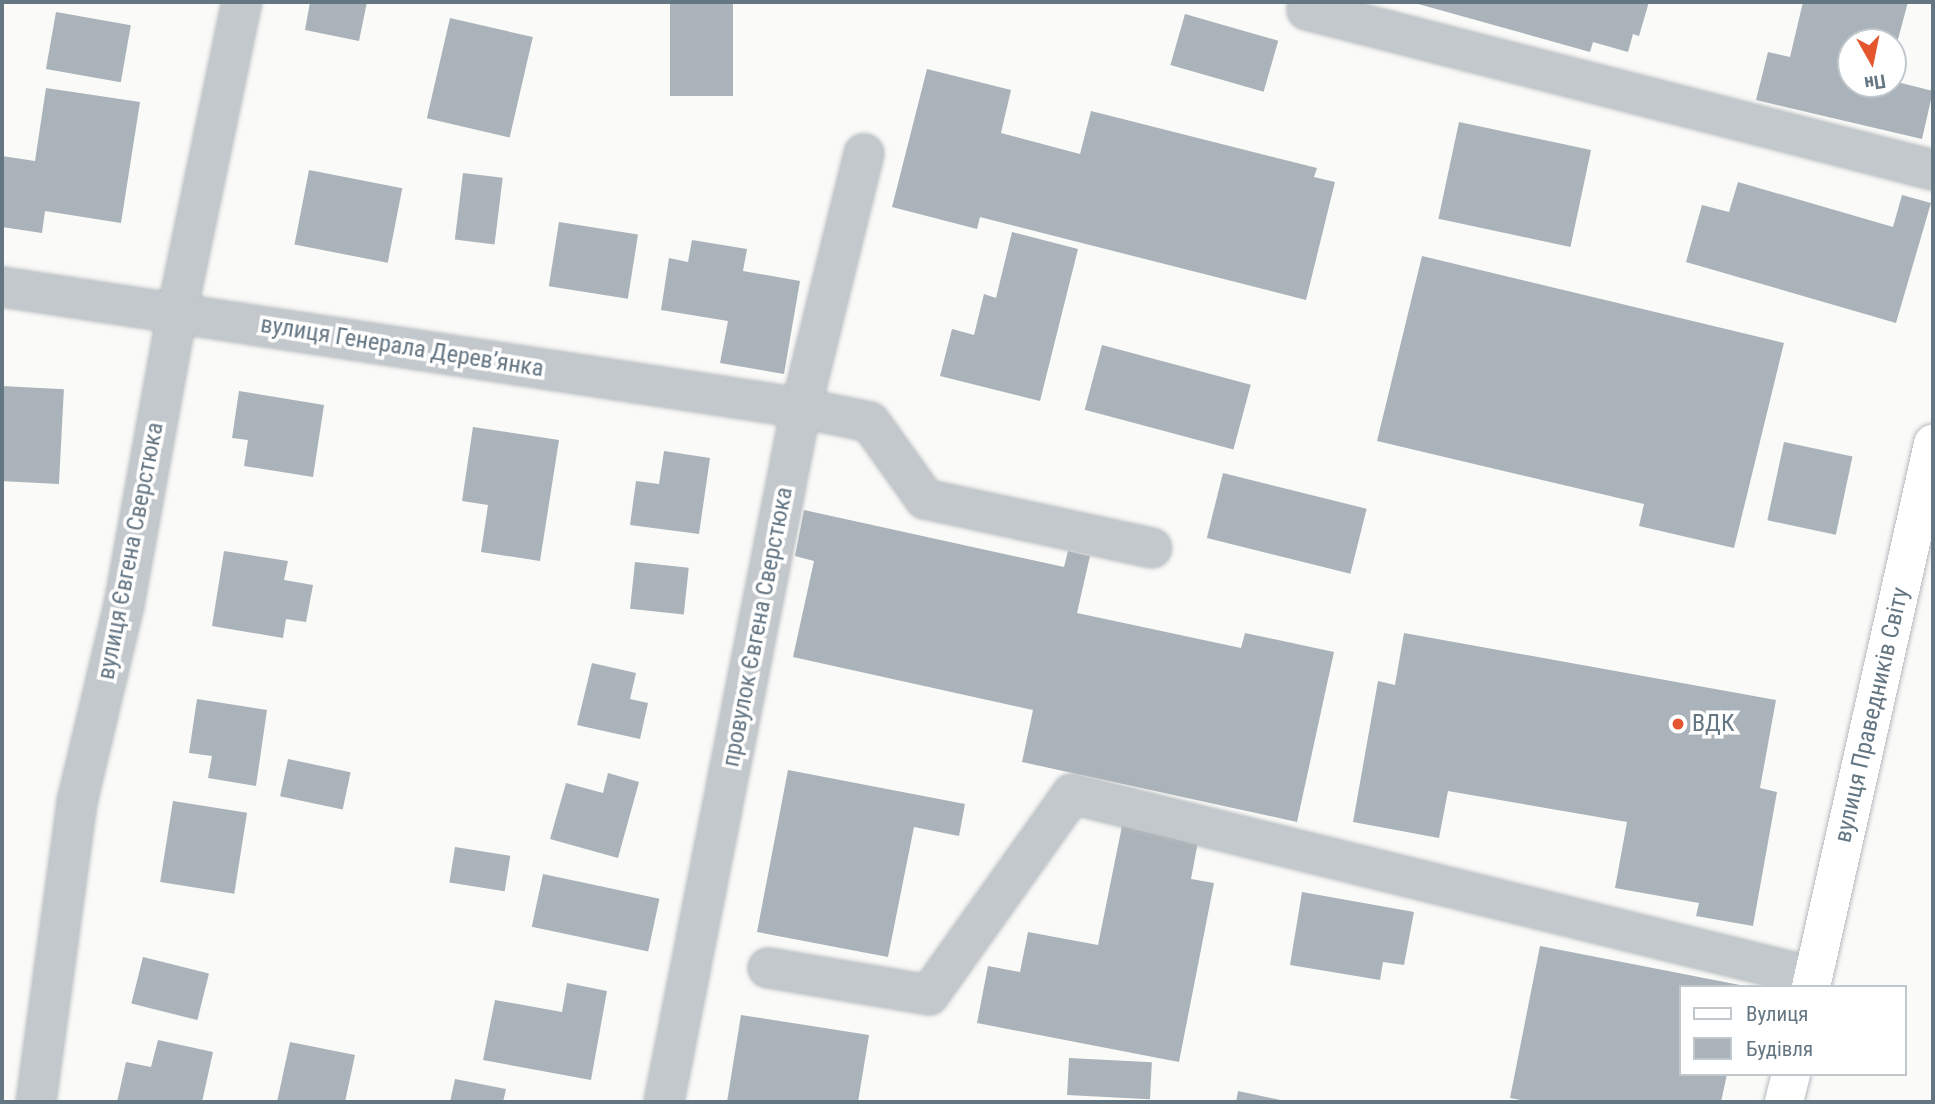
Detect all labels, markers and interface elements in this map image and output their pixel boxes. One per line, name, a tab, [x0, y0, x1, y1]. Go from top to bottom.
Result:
north arrow	[1837, 28, 1907, 98]
text: Пн	[1863, 69, 1887, 95]
street label: вулиця Генерала Деревʼянка	[258, 310, 546, 384]
street label: вулиця Євгена Сверстюка	[92, 420, 170, 682]
street label: провулок Євгена Сверстюка	[717, 485, 799, 769]
street label: вулиця Праведників Світу	[1829, 585, 1915, 845]
place label: ВДК	[1692, 710, 1734, 738]
marker: ВДК	[1670, 716, 1686, 732]
legend	[1680, 985, 1907, 1076]
text: Вулиця	[1746, 1002, 1808, 1026]
text: Будівля	[1746, 1037, 1813, 1061]

